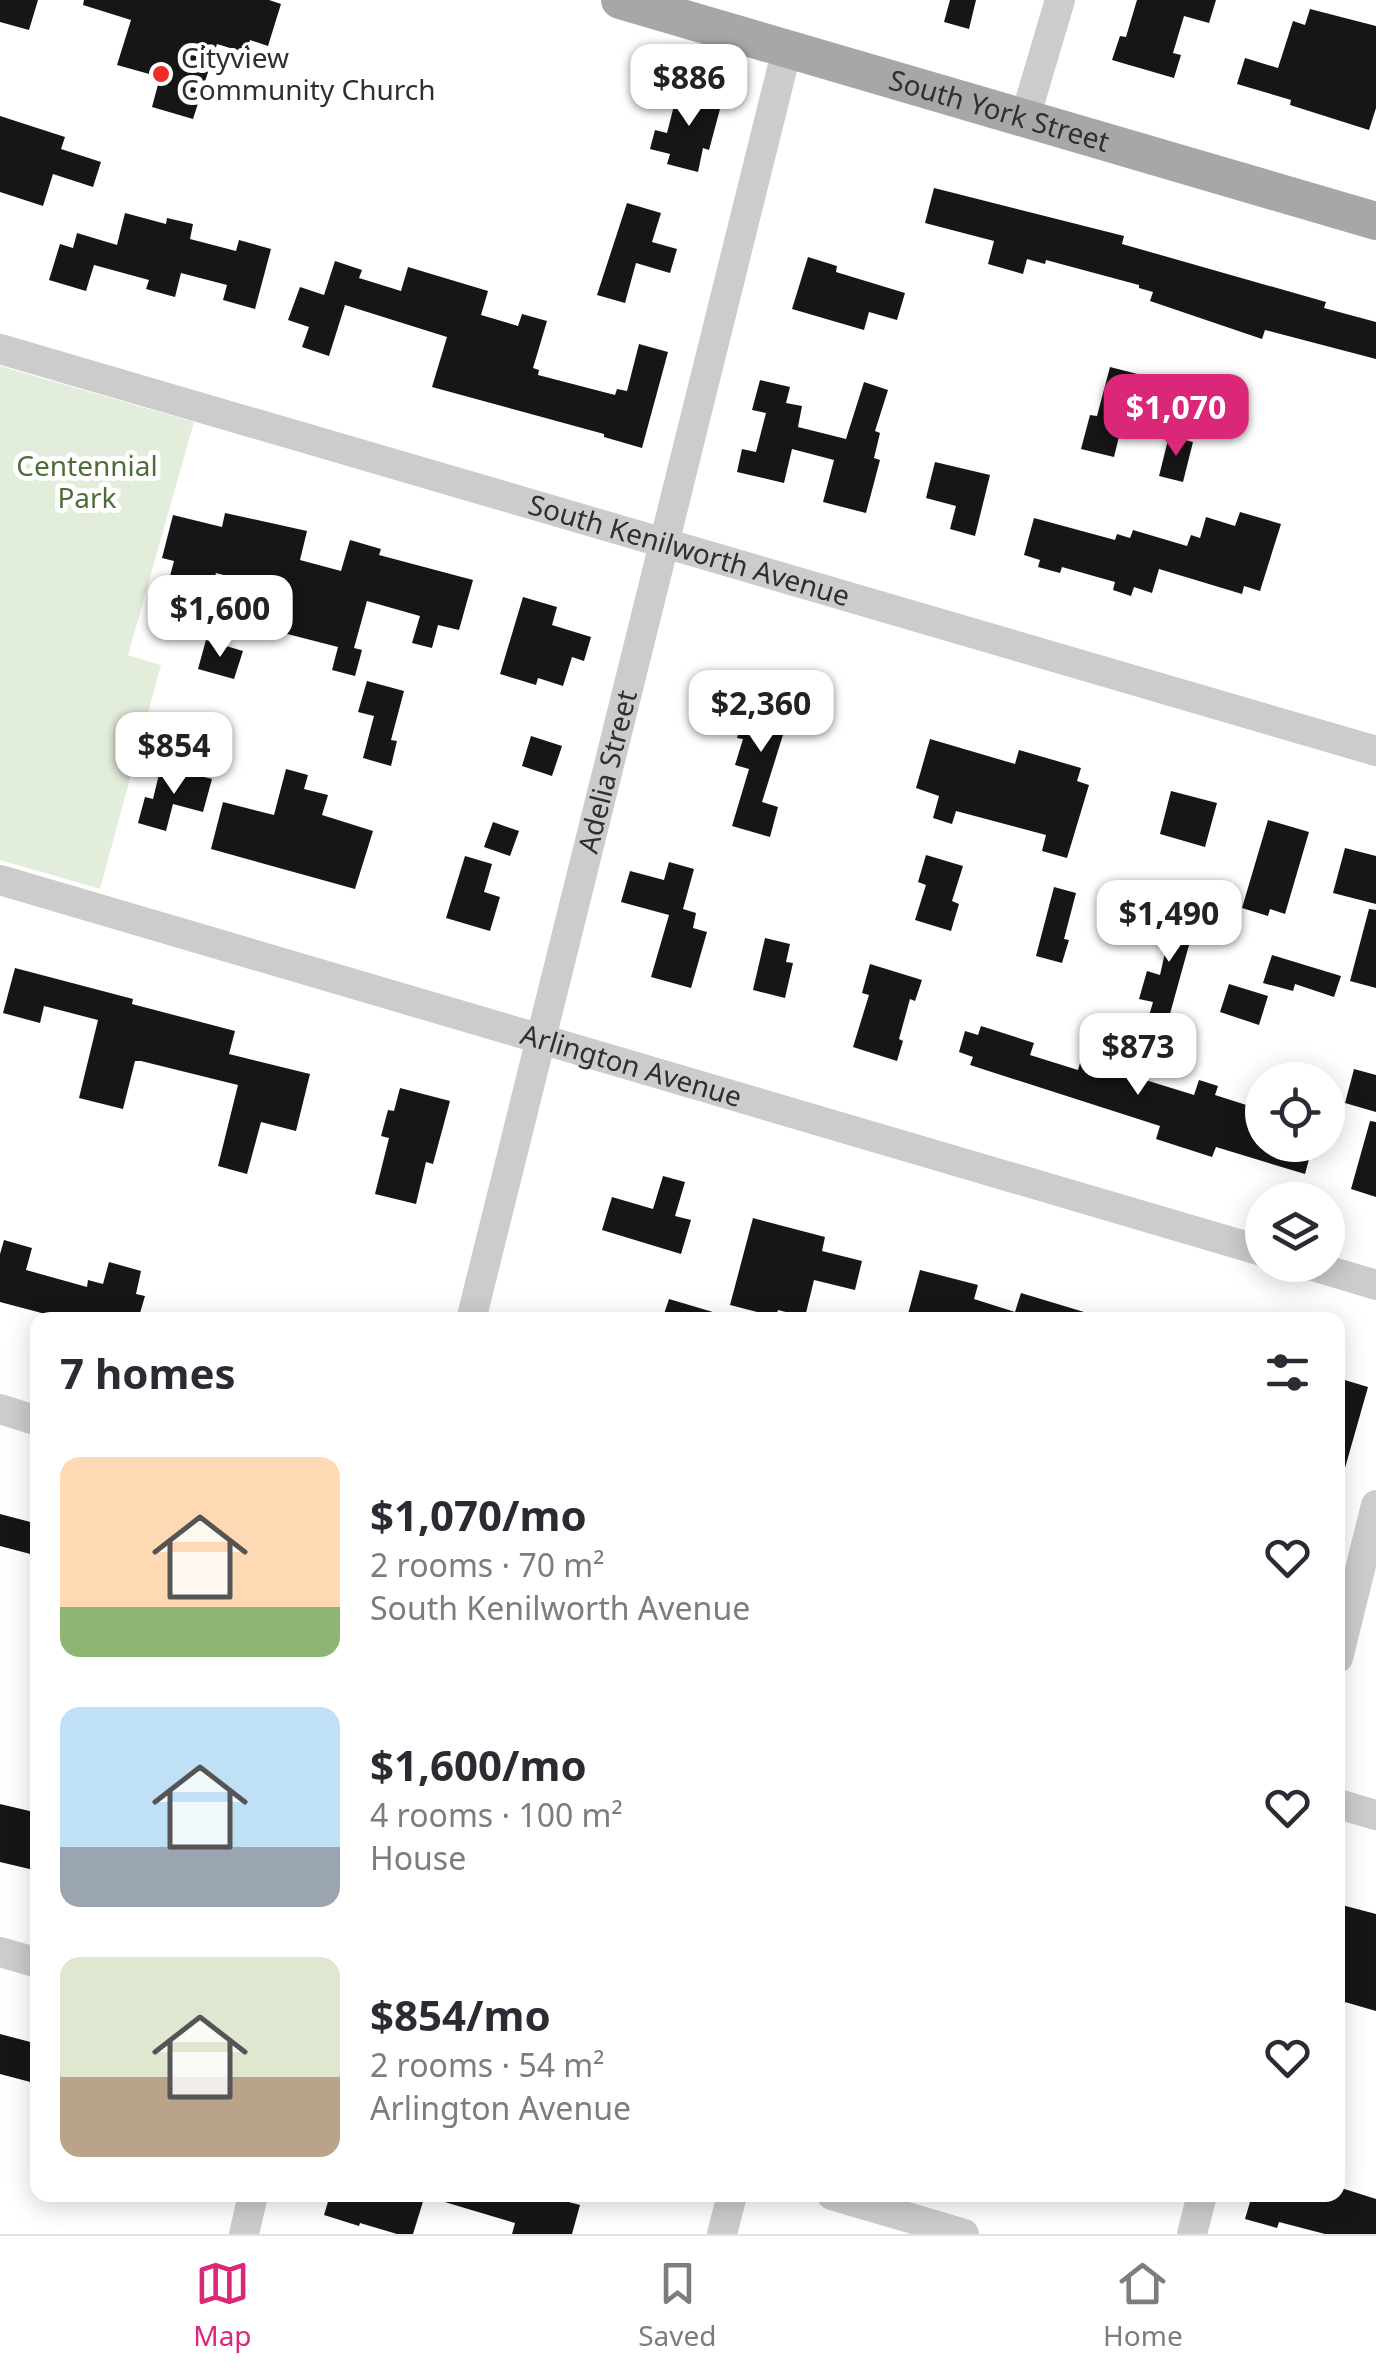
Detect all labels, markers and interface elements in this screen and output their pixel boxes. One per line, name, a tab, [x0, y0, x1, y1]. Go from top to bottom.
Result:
place label: Cityview Community Church	[181, 38, 436, 108]
pin: $886	[630, 44, 748, 129]
text: $886	[652, 55, 726, 98]
street label: South York Street	[885, 60, 1114, 160]
marker: Cityview Community Church	[150, 63, 172, 85]
pin: $1,070	[1095, 374, 1257, 459]
text: $1,070	[1126, 385, 1226, 428]
park label: Centennial Park	[16, 446, 158, 516]
street label: South Kenilworth Avenue	[524, 484, 855, 614]
pin: $1,600	[139, 575, 301, 660]
text: $1,600	[170, 586, 270, 629]
pin: $2,360	[680, 670, 842, 755]
text: $2,360	[711, 681, 811, 724]
street label: Adelia Street	[568, 686, 645, 857]
pin: $854	[115, 712, 233, 797]
text: $854	[137, 723, 211, 766]
pin: $1,490	[1088, 880, 1250, 965]
text: $1,490	[1119, 891, 1219, 934]
pin: $873	[1079, 1013, 1197, 1098]
street label: Arlington Avenue	[517, 1014, 747, 1115]
text: $873	[1101, 1024, 1175, 1067]
map controls	[1245, 1062, 1345, 1282]
button: locate	[1245, 1062, 1345, 1162]
button: layers	[1245, 1182, 1345, 1282]
text: 7 homes	[60, 1344, 236, 1401]
icon: filters	[1260, 1345, 1315, 1400]
text: $1,070/mo	[370, 1486, 587, 1543]
icon: home	[140, 1497, 260, 1617]
icon: heart	[1260, 1530, 1315, 1585]
text: 2 rooms · 70 m²	[370, 1543, 604, 1586]
text: South Kenilworth Avenue	[370, 1586, 750, 1629]
text: $1,600/mo	[370, 1736, 587, 1793]
icon: home	[140, 1747, 260, 1867]
icon: heart	[1260, 1780, 1315, 1835]
text: 4 rooms · 100 m²	[370, 1793, 623, 1836]
text: House	[370, 1836, 466, 1879]
text: $854/mo	[370, 1986, 551, 2043]
icon: home	[140, 1997, 260, 2117]
icon: heart	[1260, 2030, 1315, 2085]
text: 2 rooms · 54 m²	[370, 2043, 604, 2086]
text: Arlington Avenue	[370, 2086, 631, 2129]
tab: Map	[193, 2256, 252, 2354]
tab: Saved	[638, 2256, 716, 2354]
tab: Home	[1103, 2256, 1183, 2354]

